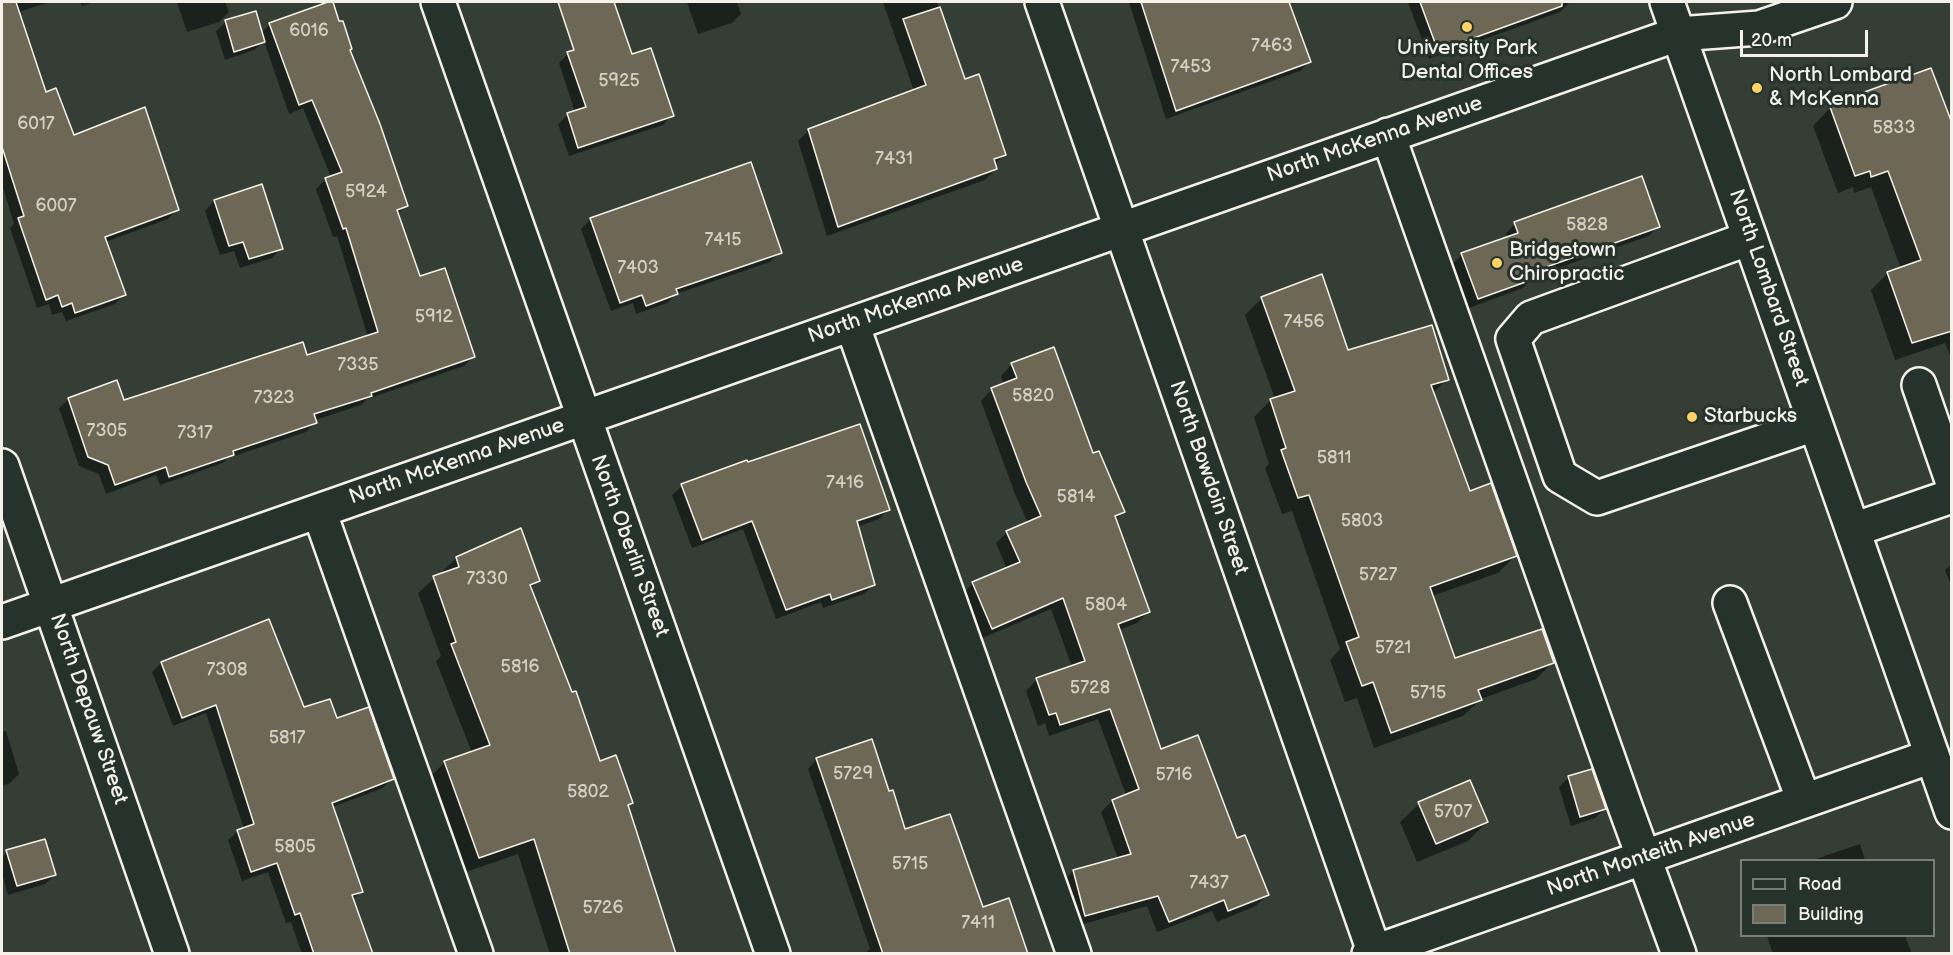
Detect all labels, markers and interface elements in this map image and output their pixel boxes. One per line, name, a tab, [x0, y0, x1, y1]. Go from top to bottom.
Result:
scale bar	[1743, 18, 1870, 56]
house number: 6016	[289, 20, 329, 42]
marker: University Park Dental Offices	[1460, 20, 1474, 34]
text: 20 m	[1751, 30, 1792, 51]
house number: 7463	[1251, 35, 1293, 57]
place label: University Park Dental Offices	[1397, 36, 1537, 86]
house number: 7453	[1170, 56, 1212, 78]
place label: North Lombard & McKenna	[1769, 63, 1912, 113]
house number: 5925	[598, 70, 640, 92]
marker: North Lombard & McKenna	[1750, 81, 1764, 95]
street label: North McKenna Avenue	[1264, 91, 1486, 189]
house number: 6017	[17, 113, 55, 135]
house number: 5833	[1873, 117, 1915, 139]
house number: 7431	[875, 148, 913, 170]
house number: 5924	[345, 181, 387, 203]
street label: North Lombard Street	[1722, 186, 1814, 390]
house number: 6007	[35, 195, 77, 217]
house number: 5828	[1566, 214, 1608, 236]
house number: 7415	[704, 229, 742, 251]
place label: Bridgetown Chiropractic	[1509, 238, 1624, 288]
street label: North McKenna Avenue	[805, 252, 1027, 350]
marker: Bridgetown Chiropractic	[1490, 256, 1504, 270]
house number: 7403	[617, 257, 659, 279]
house number: 5912	[415, 306, 453, 328]
house number: 7456	[1283, 311, 1325, 333]
house number: 7335	[337, 354, 379, 376]
street label: North Bowdoin Street	[1163, 378, 1253, 578]
house number: 5820	[1012, 385, 1054, 407]
house number: 7323	[253, 387, 295, 409]
place label: Starbucks	[1704, 404, 1797, 430]
marker: Starbucks	[1685, 410, 1699, 424]
street label: North McKenna Avenue	[346, 413, 568, 511]
house number: 7305	[87, 420, 127, 442]
house number: 7317	[177, 422, 213, 444]
house number: 5811	[1317, 447, 1351, 469]
street label: North Oberlin Street	[584, 452, 674, 640]
house number: 7416	[826, 472, 864, 494]
house number: 5814	[1057, 486, 1095, 508]
house number: 5803	[1341, 510, 1383, 532]
house number: 5727	[1359, 564, 1397, 586]
house number: 7330	[466, 568, 508, 590]
house number: 5804	[1085, 594, 1127, 616]
street label: North Depauw Street	[44, 610, 132, 808]
house number: 5721	[1375, 637, 1411, 659]
house number: 5816	[501, 656, 539, 678]
house number: 7308	[207, 659, 247, 681]
house number: 5728	[1070, 677, 1110, 699]
house number: 5715	[1410, 682, 1446, 704]
house number: 5817	[269, 727, 305, 749]
house number: 5729	[833, 763, 873, 785]
house number: 5716	[1155, 764, 1193, 786]
house number: 5802	[567, 781, 609, 803]
house number: 5707	[1434, 801, 1472, 823]
street label: North Monteith Avenue	[1544, 808, 1758, 902]
house number: 5805	[274, 836, 316, 858]
house number: 5715	[892, 853, 928, 875]
legend	[1740, 859, 1935, 937]
house number: 7437	[1189, 872, 1229, 894]
text: Road	[1798, 874, 1842, 895]
house number: 5726	[583, 897, 623, 919]
text: Building	[1798, 904, 1864, 925]
house number: 7411	[961, 912, 995, 934]

